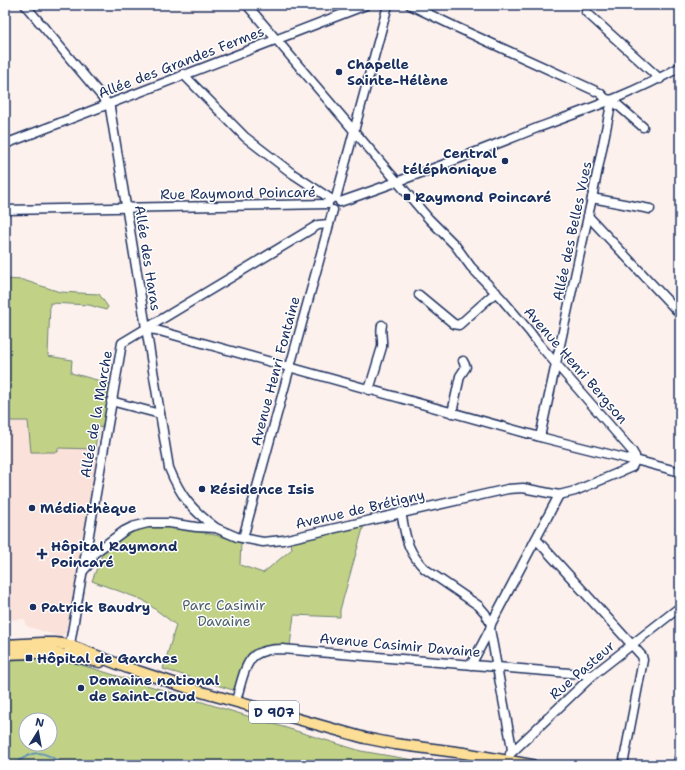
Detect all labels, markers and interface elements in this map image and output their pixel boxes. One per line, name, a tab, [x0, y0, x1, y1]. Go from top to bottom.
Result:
street label: Allée des Grandes Fermes	[95, 22, 267, 102]
place label: Chapelle Sainte-Hélène	[347, 55, 448, 89]
marker: Chapelle Sainte-Hélène	[334, 67, 344, 77]
place label: Central téléphonique	[403, 144, 497, 178]
marker: Central téléphonique	[500, 156, 510, 166]
street label: Allée des Belles Vues	[548, 160, 596, 302]
street label: Rue Raymond Poincaré	[160, 183, 316, 203]
place label: Raymond Poincaré	[415, 188, 552, 206]
marker: Raymond Poincaré	[402, 192, 412, 202]
street label: Allée des Haras	[131, 204, 165, 312]
street label: Avenue Henri Fontaine	[246, 294, 304, 448]
street label: Avenue Henri Bergson	[520, 303, 632, 428]
street label: Allée de la Marche	[76, 349, 116, 479]
place label: Résidence Isis	[210, 480, 314, 498]
marker: Résidence Isis	[197, 484, 207, 494]
street label: Avenue de Brétigny	[294, 485, 426, 533]
place label: Médiathèque	[40, 499, 136, 517]
marker: Médiathèque	[27, 503, 37, 513]
place label: Hôpital Raymond Poincaré	[51, 537, 178, 571]
marker: Hôpital Raymond Poincaré	[36, 548, 48, 560]
park label: Parc Casimir Davaine	[182, 596, 266, 630]
place label: Patrick Baudry	[41, 598, 150, 616]
marker: Patrick Baudry	[28, 602, 38, 612]
street label: Avenue Casimir Davaine	[319, 629, 481, 661]
street label: Rue Pasteur	[546, 636, 619, 703]
place label: Hôpital de Garches	[37, 649, 178, 667]
marker: Hôpital de Garches	[24, 653, 34, 663]
place label: Domaine national de Saint-Cloud	[89, 671, 219, 705]
marker: Domaine national de Saint-Cloud	[76, 683, 86, 693]
road number: D 907	[249, 701, 299, 723]
north arrow	[18, 712, 58, 752]
text: N	[34, 714, 46, 731]

